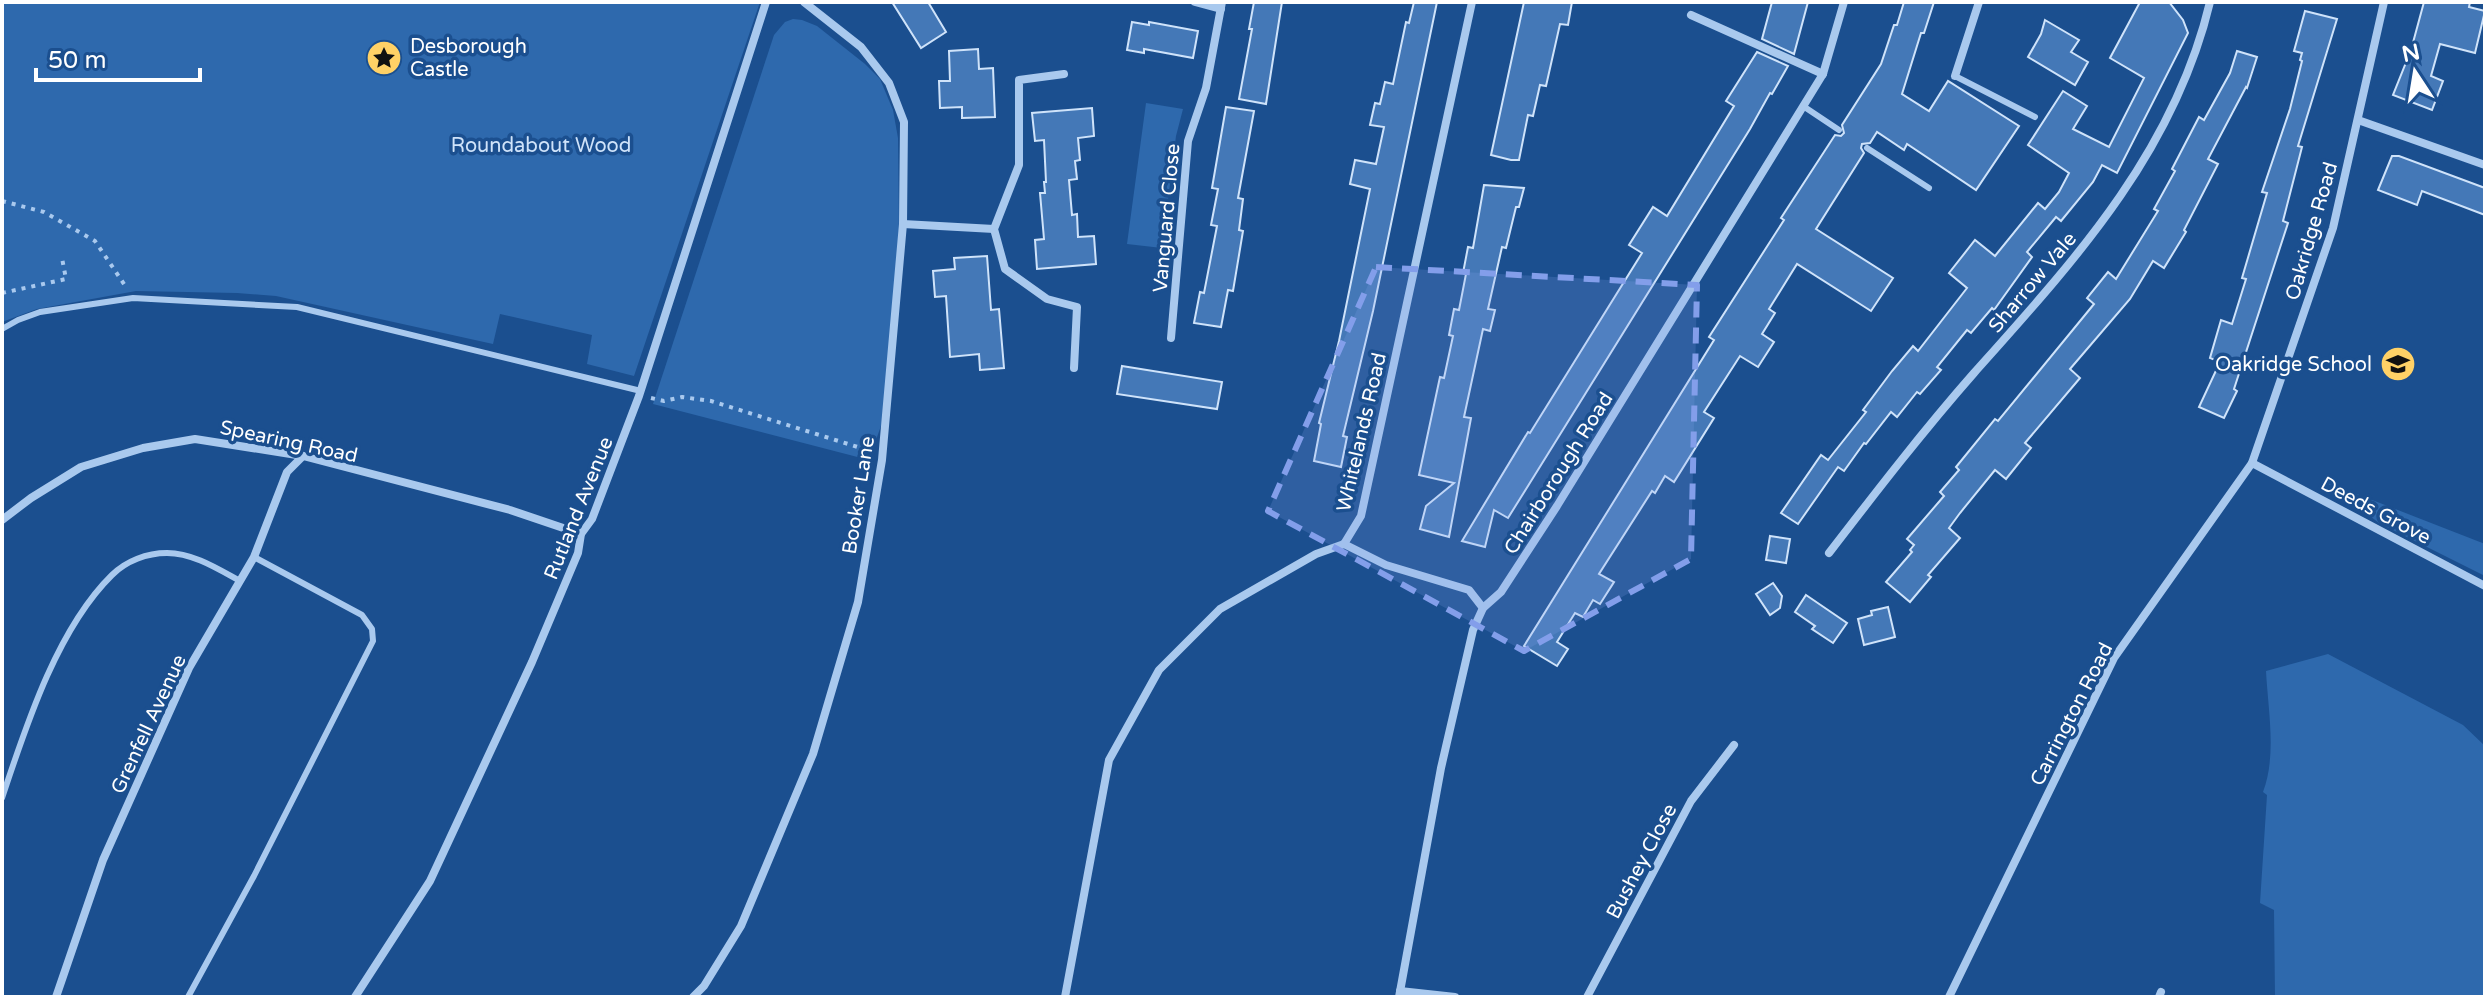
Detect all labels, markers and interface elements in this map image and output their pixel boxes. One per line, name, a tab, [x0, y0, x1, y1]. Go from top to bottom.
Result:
scale bar	[36, 32, 200, 82]
north arrow	[2375, 32, 2455, 112]
place label: Desborough Castle	[410, 35, 527, 82]
place icon: Desborough Castle	[365, 39, 403, 77]
text: N	[2400, 39, 2422, 68]
text: 50 m	[48, 46, 106, 75]
park label: Roundabout Wood	[451, 134, 631, 158]
street label: Vanguard Close	[1149, 143, 1185, 294]
street label: Oakridge Road	[2281, 159, 2343, 303]
street label: Sharrow Vale	[1984, 227, 2082, 338]
school or university icon: Oakridge School	[2379, 345, 2417, 383]
street label: Whitelands Road	[1332, 350, 1392, 514]
place label: Oakridge School	[2215, 353, 2372, 377]
street label: Chairborough Road	[1499, 388, 1618, 559]
street label: Spearing Road	[218, 416, 360, 468]
street label: Rutland Avenue	[539, 433, 619, 583]
street label: Booker Lane	[838, 434, 880, 556]
street label: Deeds Grove	[2316, 472, 2435, 550]
street label: Carrington Road	[2025, 639, 2118, 790]
street label: Grenfell Avenue	[106, 651, 192, 798]
street label: Bushey Close	[1602, 800, 1682, 923]

